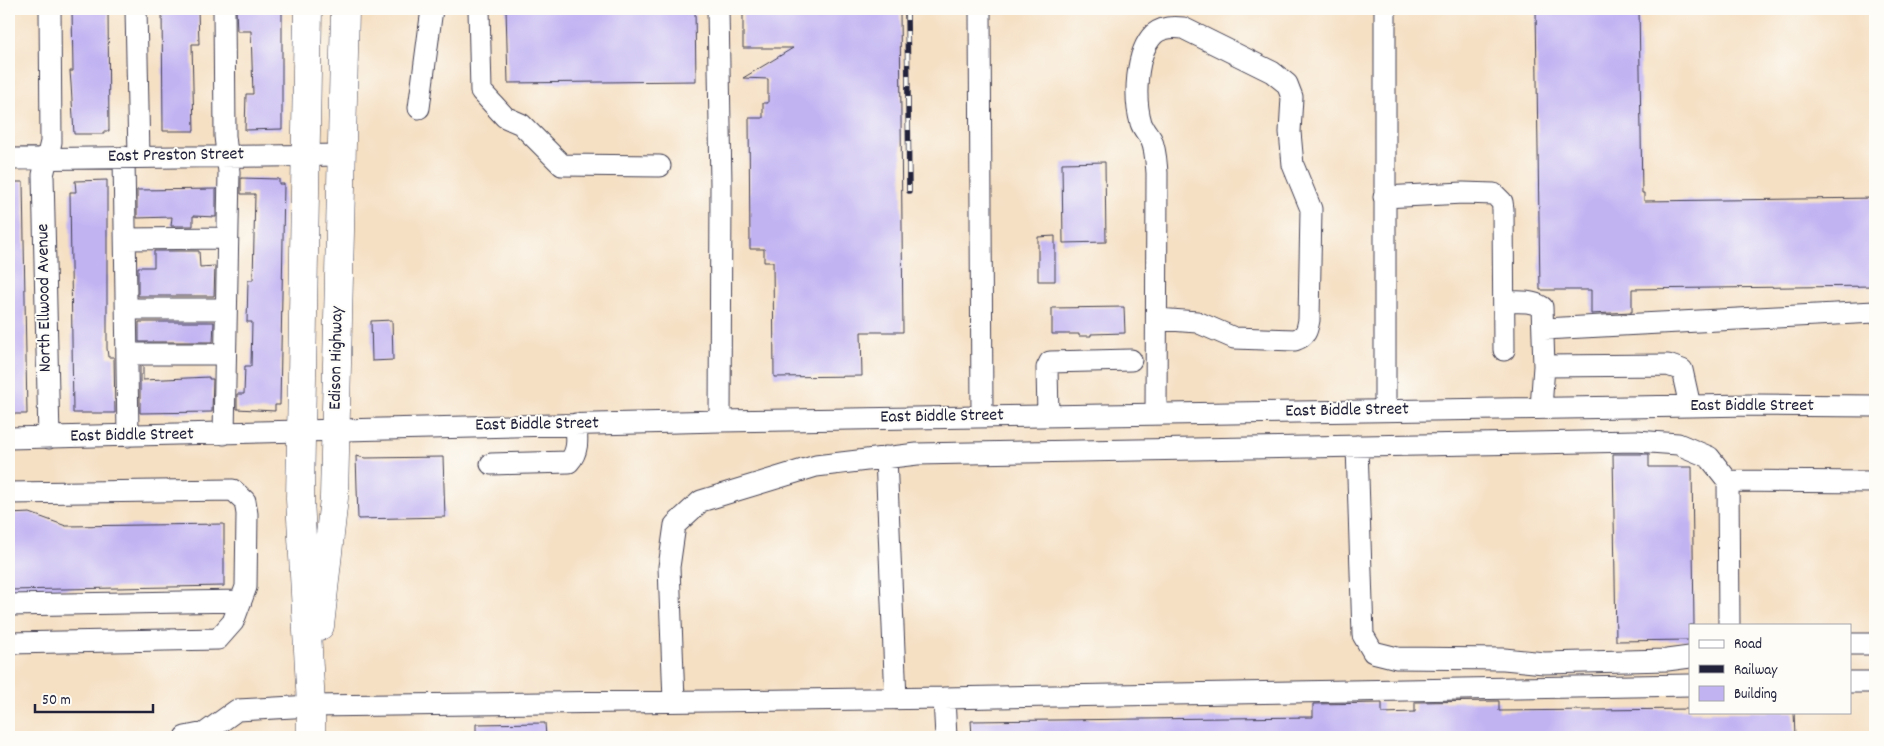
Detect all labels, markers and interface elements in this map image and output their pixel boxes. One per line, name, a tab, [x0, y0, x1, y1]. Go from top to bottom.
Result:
street label: East Preston Street	[108, 142, 245, 170]
street label: North Ellwood Avenue	[31, 223, 59, 373]
street label: Edison Highway	[324, 305, 350, 410]
street label: East Biddle Street	[1690, 394, 1814, 419]
street label: East Biddle Street	[1285, 397, 1409, 425]
street label: East Biddle Street	[880, 403, 1004, 431]
street label: East Biddle Street	[475, 411, 599, 439]
street label: East Biddle Street	[70, 422, 194, 450]
legend	[1689, 624, 1852, 714]
text: Road	[1734, 634, 1762, 656]
text: Railway	[1734, 660, 1778, 682]
scale bar	[35, 681, 152, 713]
text: Building	[1734, 684, 1777, 706]
text: 50 m	[42, 690, 71, 712]

